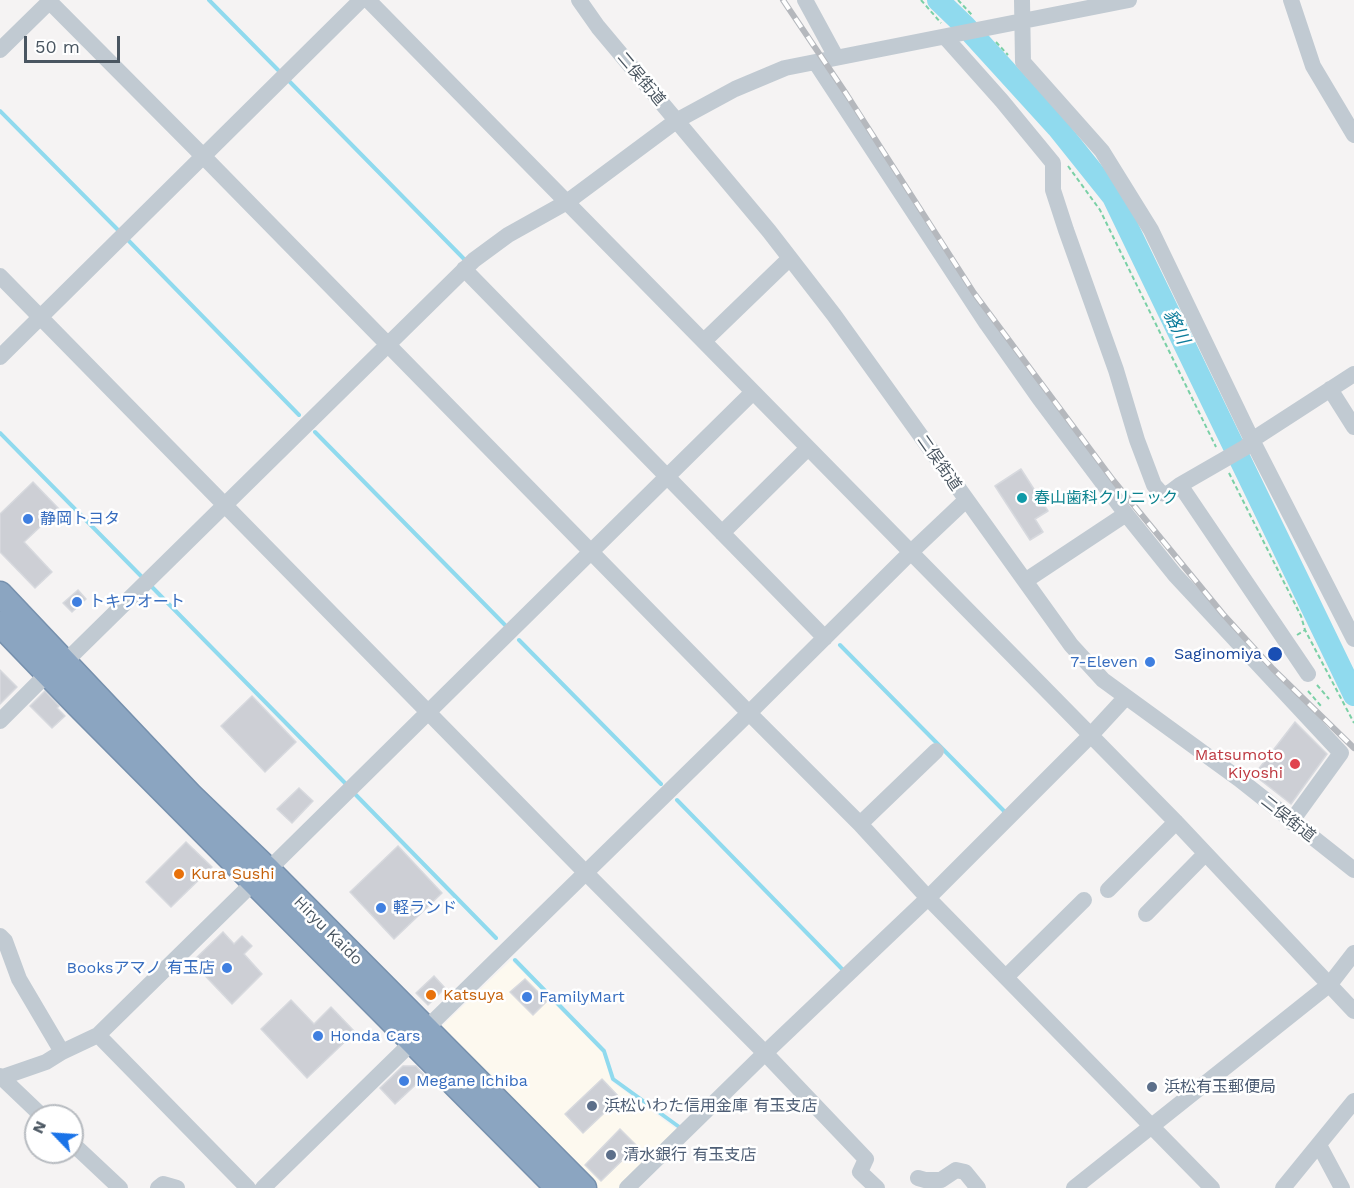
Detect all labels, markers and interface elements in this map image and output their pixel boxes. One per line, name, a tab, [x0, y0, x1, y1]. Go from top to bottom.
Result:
scale bar	[27, 24, 123, 62]
text: 50 m	[35, 36, 80, 57]
street label: 二俣街道	[613, 48, 669, 110]
water label: 貉川	[1158, 306, 1194, 348]
street label: 二俣街道	[913, 431, 965, 495]
place label: 春山歯科クリニック	[1034, 488, 1178, 508]
marker: 春山歯科クリニック	[1015, 491, 1029, 505]
place label: 静岡トヨタ	[40, 509, 120, 529]
marker: 静岡トヨタ	[21, 512, 35, 526]
place label: トキワオート	[89, 592, 185, 612]
marker: トキワオート	[70, 595, 84, 609]
place label: Saginomiya	[1174, 644, 1262, 664]
marker: Saginomiya	[1266, 645, 1284, 663]
place label: 7-Eleven	[1070, 652, 1138, 672]
marker: 7-Eleven	[1143, 655, 1157, 669]
place label: Matsumoto Kiyoshi	[1195, 745, 1283, 783]
marker: Matsumoto Kiyoshi	[1288, 757, 1302, 771]
street label: 二俣街道	[1257, 792, 1319, 846]
place label: Kura Sushi	[191, 864, 274, 884]
marker: Kura Sushi	[172, 867, 186, 881]
street label: Hiryu Kaido	[290, 893, 366, 969]
place label: 軽ランド	[393, 898, 457, 918]
marker: 軽ランド	[374, 901, 388, 915]
place label: Booksアマノ 有玉店	[67, 958, 215, 978]
marker: Booksアマノ 有玉店	[220, 961, 234, 975]
place label: Katsuya	[443, 985, 504, 1005]
place label: FamilyMart	[539, 987, 625, 1007]
marker: Katsuya	[424, 988, 438, 1002]
marker: FamilyMart	[520, 990, 534, 1004]
place label: Honda Cars	[330, 1026, 420, 1046]
marker: Honda Cars	[311, 1029, 325, 1043]
place label: Megane Ichiba	[416, 1071, 528, 1091]
marker: Megane Ichiba	[397, 1074, 411, 1088]
place label: 浜松有玉郵便局	[1164, 1077, 1276, 1097]
marker: 浜松有玉郵便局	[1145, 1080, 1159, 1094]
place label: 浜松いわた信用金庫 有玉支店	[604, 1096, 817, 1116]
marker: 浜松いわた信用金庫 有玉支店	[585, 1099, 599, 1113]
north arrow	[24, 1104, 84, 1164]
text: N	[28, 1118, 50, 1136]
place label: 清水銀行 有玉支店	[623, 1145, 756, 1165]
marker: 清水銀行 有玉支店	[604, 1148, 618, 1162]

